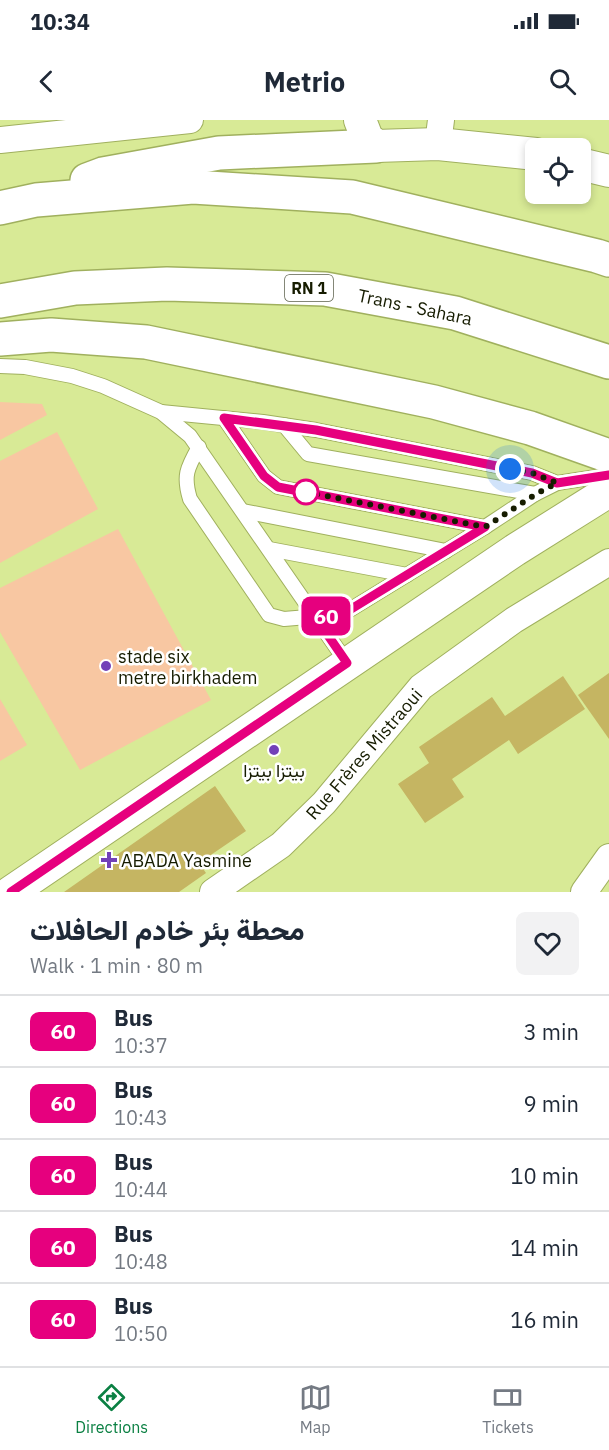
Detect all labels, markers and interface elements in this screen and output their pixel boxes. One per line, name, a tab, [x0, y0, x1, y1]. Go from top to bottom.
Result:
text: 10:34	[30, 7, 90, 36]
text: Metrio	[264, 64, 345, 99]
icon: back	[30, 65, 63, 98]
icon: search	[546, 65, 579, 98]
map controls	[525, 138, 591, 204]
button: locate	[525, 138, 591, 204]
road number: RN 1	[285, 275, 333, 301]
street label: Trans - Sahara	[356, 284, 475, 330]
your location	[495, 454, 525, 484]
unlabelled marker	[293, 479, 319, 505]
line badge: 60	[299, 596, 353, 636]
text: 60	[313, 602, 339, 630]
place label: stade six metre birkhadem	[118, 645, 257, 689]
marker: stade six metre birkhadem	[99, 659, 113, 673]
street label: Rue Frères Mistraoui	[301, 684, 427, 824]
marker: بيتزا بيتزا	[267, 743, 281, 757]
place label: بيتزا بيتزا	[243, 759, 305, 782]
place label: ABADA Yasmine	[121, 849, 252, 872]
marker: ABADA Yasmine	[102, 853, 116, 867]
text: محطة بئر خادم الحافلات	[30, 911, 305, 948]
button: heart	[516, 912, 579, 975]
text: Walk · 1 min · 80 m	[30, 952, 203, 979]
text: Bus	[114, 1003, 153, 1032]
text: 60	[50, 1017, 76, 1045]
text: 3 min	[523, 1017, 579, 1046]
text: 10:37	[114, 1032, 168, 1059]
text: Bus	[114, 1075, 153, 1104]
text: 60	[50, 1089, 76, 1117]
text: 9 min	[523, 1089, 579, 1118]
text: 10:43	[114, 1104, 168, 1131]
text: Bus	[114, 1147, 153, 1176]
text: 60	[50, 1161, 76, 1189]
text: 10 min	[510, 1161, 579, 1190]
text: 10:44	[114, 1176, 168, 1203]
text: Bus	[114, 1219, 153, 1248]
text: 60	[50, 1233, 76, 1261]
text: 14 min	[510, 1233, 579, 1262]
text: 10:48	[114, 1248, 168, 1275]
text: Bus	[114, 1291, 153, 1320]
text: 60	[50, 1305, 76, 1333]
text: 16 min	[510, 1305, 579, 1334]
text: 10:50	[114, 1320, 168, 1347]
tab: Directions	[75, 1381, 148, 1437]
tab: Map	[299, 1381, 332, 1437]
tab: Tickets	[482, 1381, 534, 1437]

